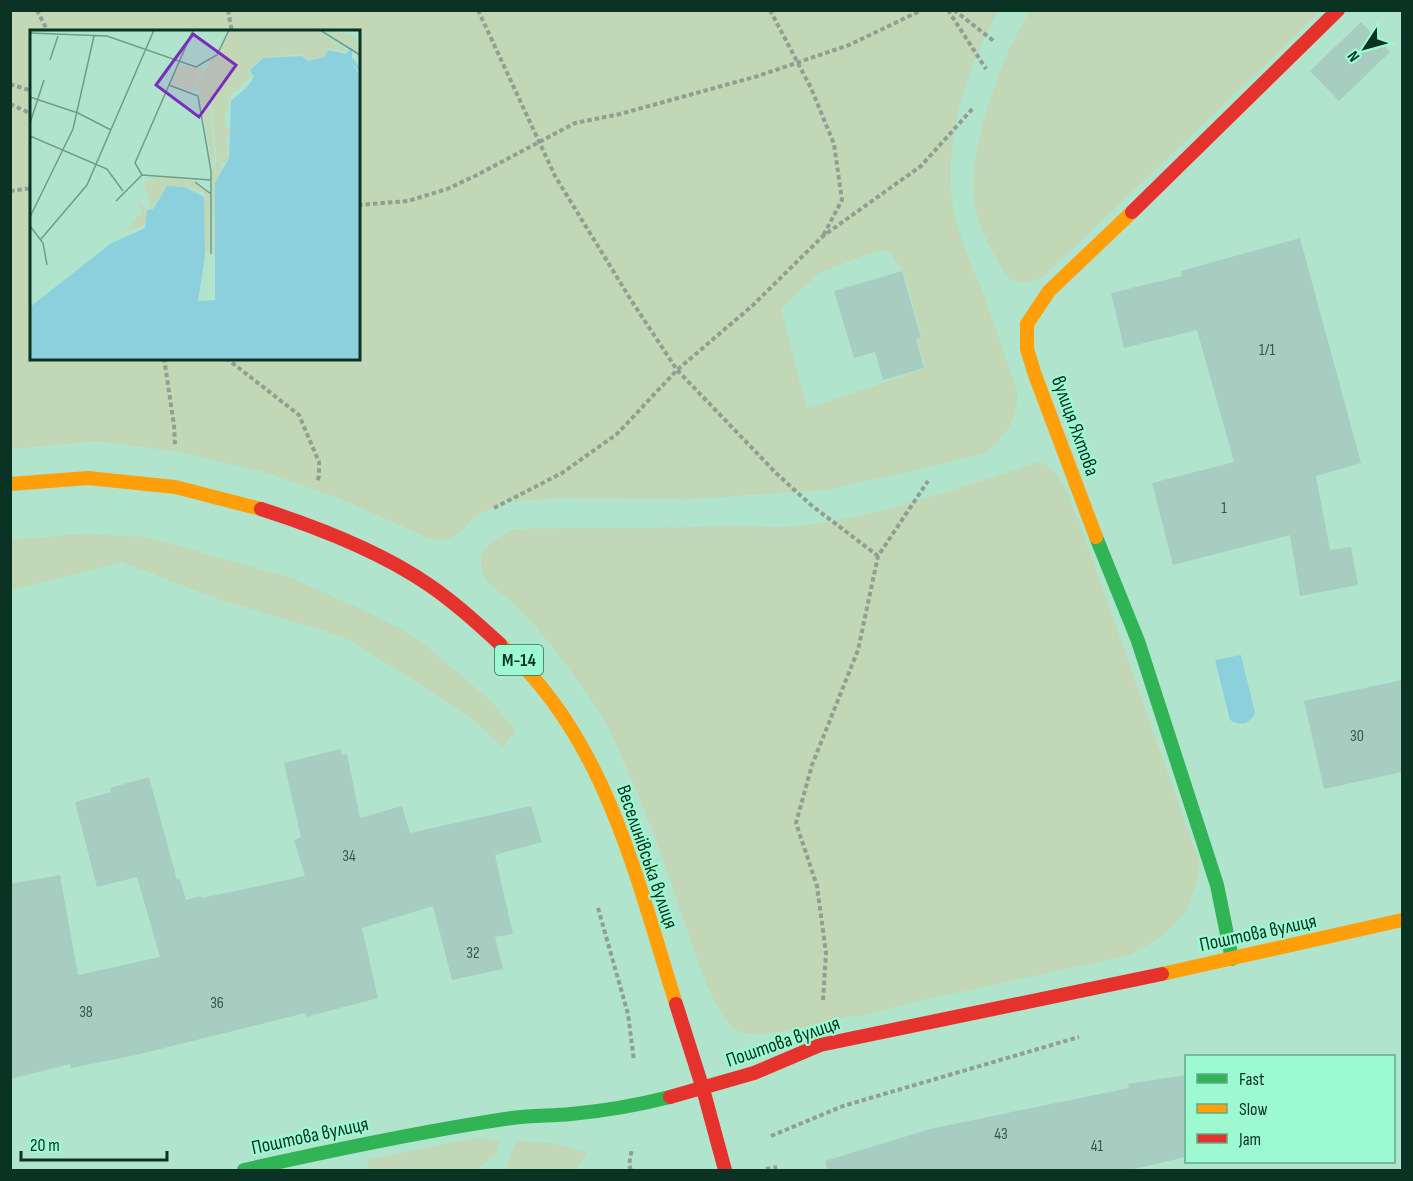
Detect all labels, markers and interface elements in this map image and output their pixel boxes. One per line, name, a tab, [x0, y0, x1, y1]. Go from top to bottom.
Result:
north arrow	[1335, 18, 1395, 78]
inset map	[30, 30, 360, 360]
text: N	[1344, 47, 1364, 65]
house number: 1/1	[1259, 341, 1275, 360]
street label: вулиця Яхтова	[1046, 373, 1104, 479]
house number: 1	[1221, 499, 1227, 518]
road number: М-14	[495, 645, 543, 675]
house number: 30	[1350, 727, 1364, 746]
street label: Веселинівська вулиця	[611, 782, 683, 932]
house number: 34	[342, 847, 356, 866]
street label: Поштова вулиця	[1197, 909, 1319, 957]
house number: 32	[466, 944, 480, 963]
house number: 36	[210, 994, 224, 1013]
house number: 38	[79, 1003, 93, 1022]
street label: Поштова вулиця	[723, 1011, 843, 1073]
legend	[1185, 1055, 1395, 1163]
text: Fast	[1239, 1069, 1265, 1090]
text: Slow	[1239, 1099, 1268, 1120]
street label: Поштова вулиця	[249, 1112, 371, 1160]
scale bar	[21, 1124, 166, 1162]
house number: 43	[994, 1125, 1008, 1144]
text: Jam	[1238, 1129, 1261, 1150]
text: 20 m	[30, 1135, 60, 1156]
house number: 41	[1091, 1137, 1104, 1156]

